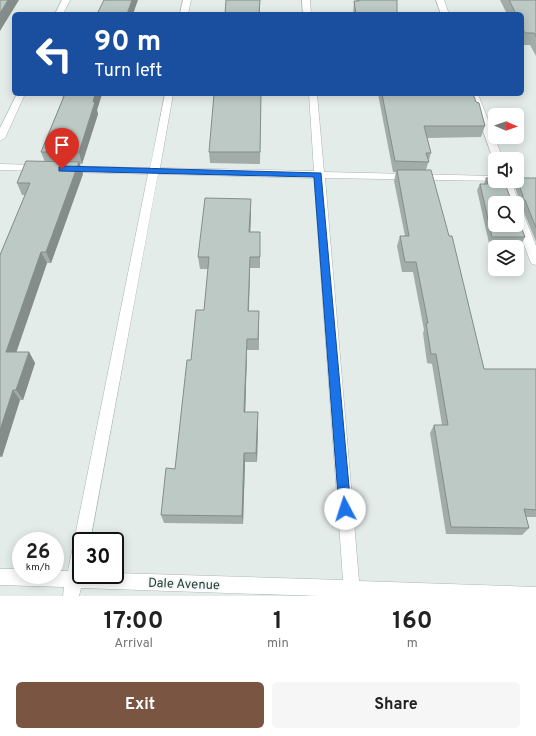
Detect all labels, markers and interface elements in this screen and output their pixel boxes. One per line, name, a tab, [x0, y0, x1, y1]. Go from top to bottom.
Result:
text: 90 m	[94, 25, 161, 61]
icon: left	[28, 28, 80, 80]
text: Turn left	[94, 60, 162, 83]
north arrow	[488, 108, 524, 144]
map controls	[488, 108, 524, 276]
pin	[45, 128, 79, 169]
icon: arrive	[51, 134, 73, 156]
button: sound	[488, 152, 524, 188]
button: search	[488, 196, 524, 232]
button: layers	[488, 240, 524, 276]
position arrow	[324, 488, 366, 530]
speed limit sign: 30	[72, 532, 124, 584]
text: 26	[26, 540, 50, 566]
text: km/h	[26, 561, 50, 574]
street label: Dale Avenue	[148, 576, 220, 594]
text: 17:00	[104, 607, 164, 637]
text: 1	[273, 607, 283, 637]
text: 160	[392, 607, 432, 637]
text: Arrival	[114, 636, 153, 652]
text: min	[267, 636, 289, 652]
text: m	[407, 636, 418, 652]
button: Exit	[16, 682, 264, 728]
button: Share	[272, 682, 520, 728]

